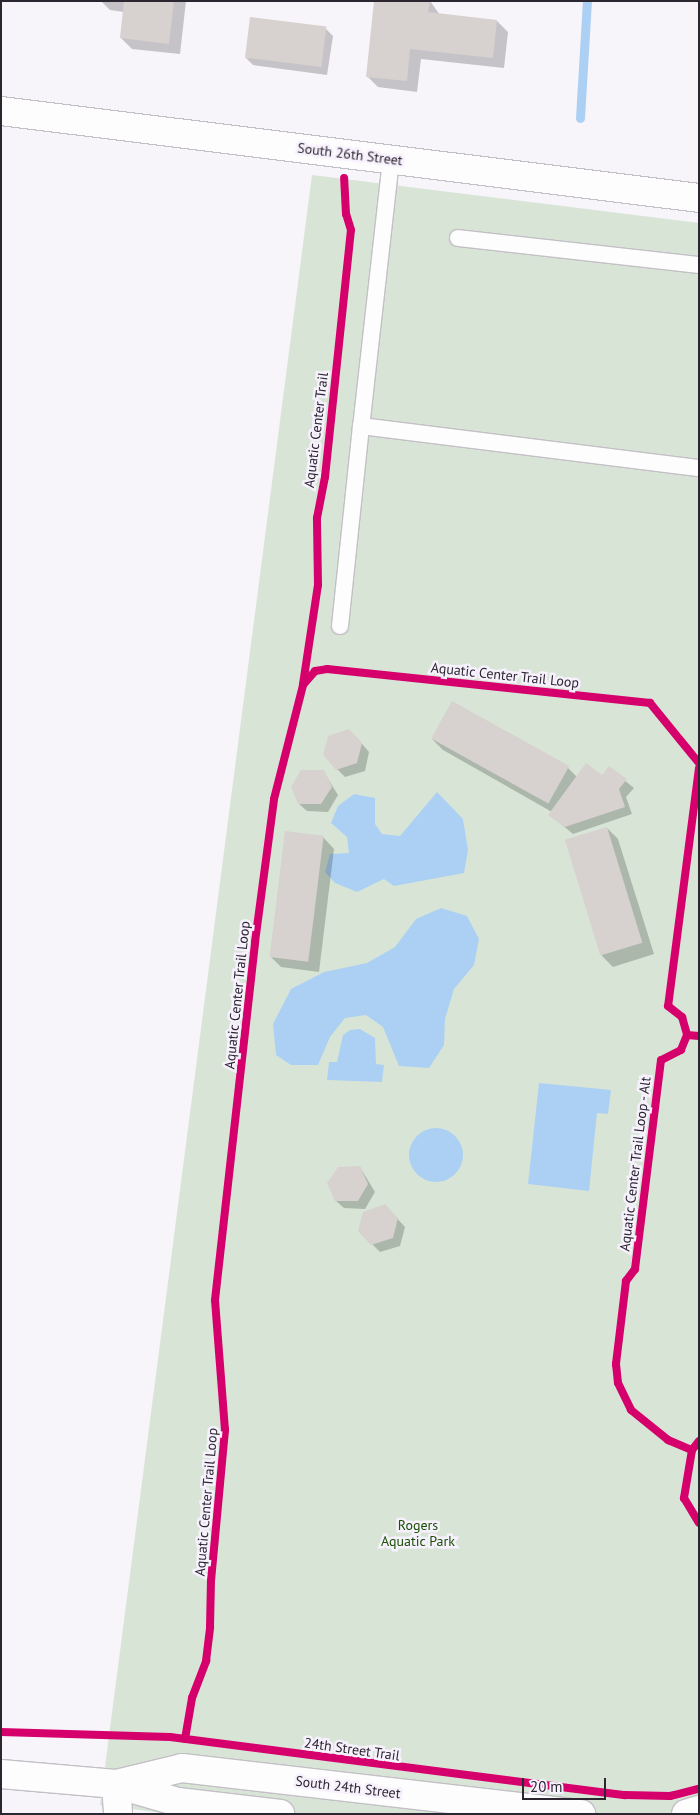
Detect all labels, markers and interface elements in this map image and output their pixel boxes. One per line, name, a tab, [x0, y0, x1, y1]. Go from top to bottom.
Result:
street label: South 26th Street	[296, 139, 404, 169]
street label: Aquatic Center Trail	[301, 371, 331, 489]
street label: Aquatic Center Trail Loop	[430, 659, 580, 691]
street label: Aquatic Center Trail Loop	[221, 920, 253, 1070]
street label: Aquatic Center Trail Loop - Alt	[616, 1074, 654, 1254]
street label: Aquatic Center Trail Loop	[191, 1427, 221, 1577]
park label: Rogers Aquatic Park	[381, 1517, 455, 1550]
street label: 24th Street Trail	[303, 1734, 401, 1764]
scale bar	[525, 1768, 609, 1800]
street label: South 24th Street	[294, 1772, 402, 1802]
text: 20 m	[530, 1777, 563, 1796]

